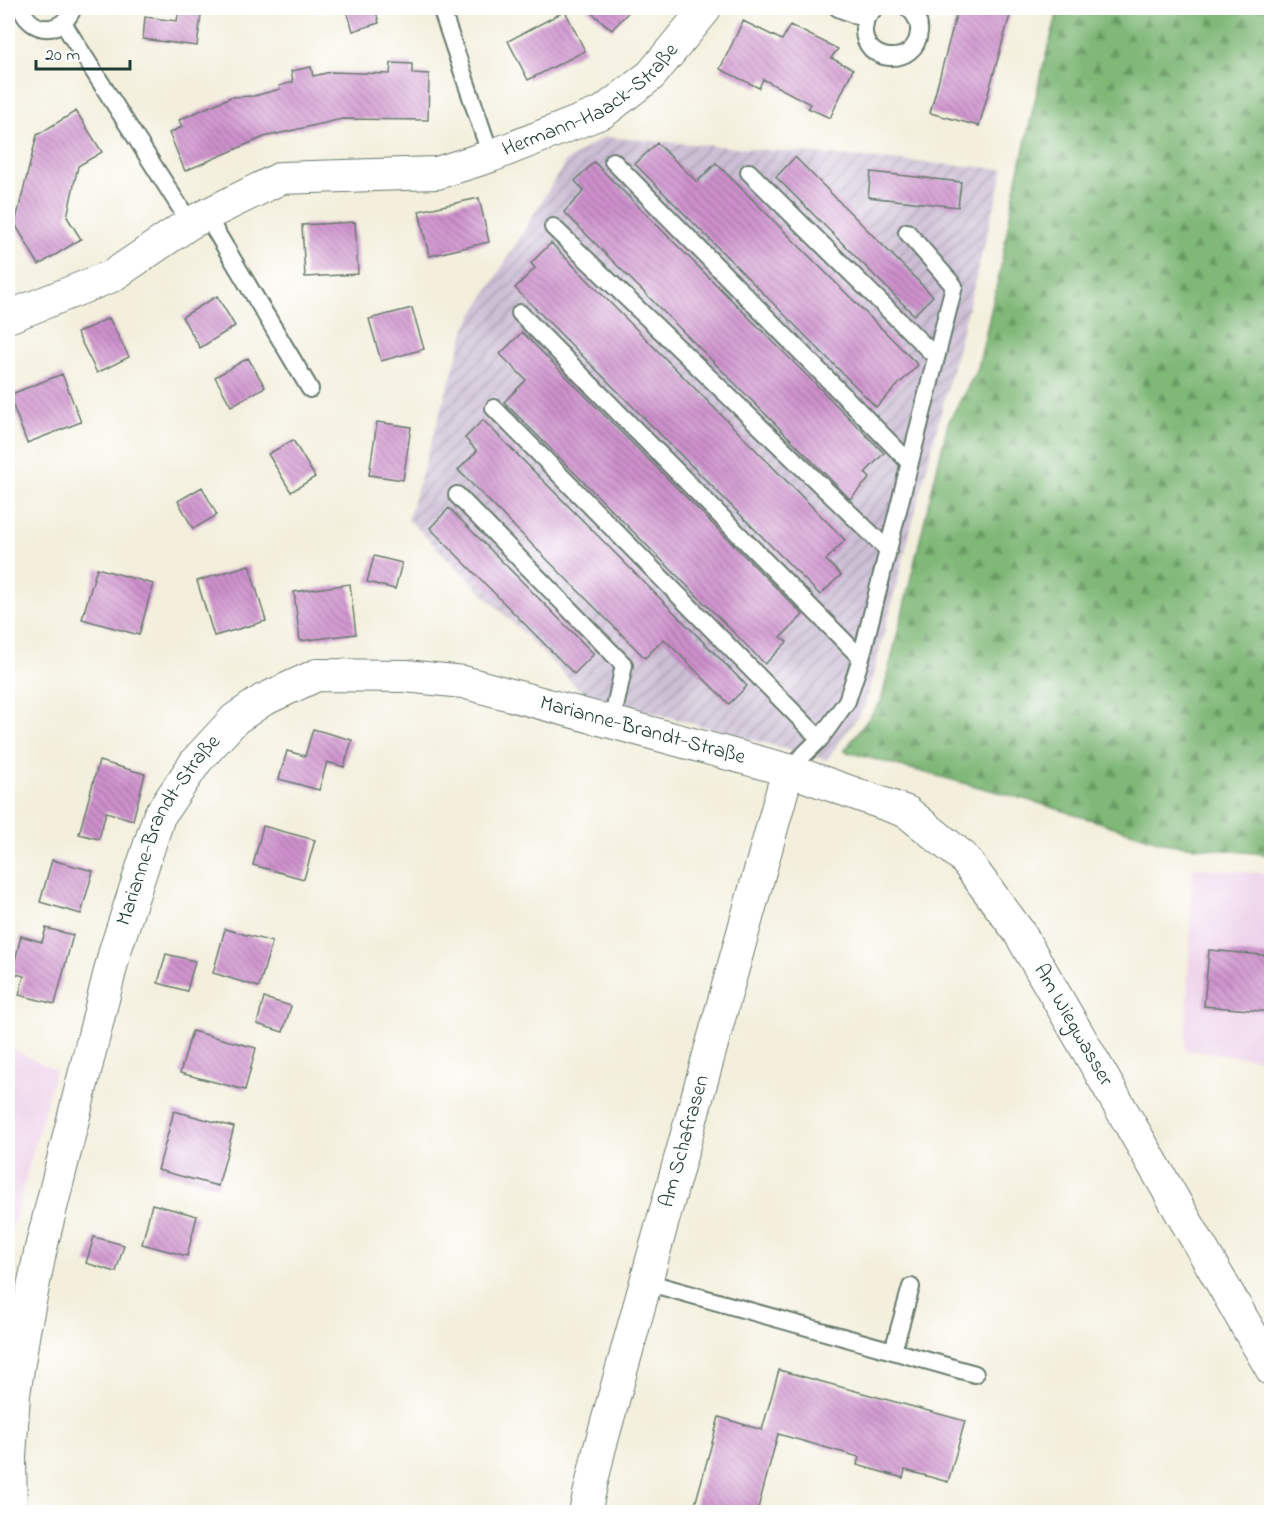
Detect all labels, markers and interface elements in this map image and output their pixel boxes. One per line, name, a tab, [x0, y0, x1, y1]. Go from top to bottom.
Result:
scale bar	[36, 33, 130, 71]
street label: Hermann-Haack-Straße	[498, 36, 686, 165]
text: 20 m	[45, 43, 80, 69]
street label: Marianne-Brandt-Straße	[536, 688, 749, 773]
street label: Marianne-Brandt-Straße	[109, 728, 228, 930]
street label: Am Wiegwasser	[1026, 958, 1120, 1092]
street label: Am Schafrasen	[652, 1072, 718, 1211]

